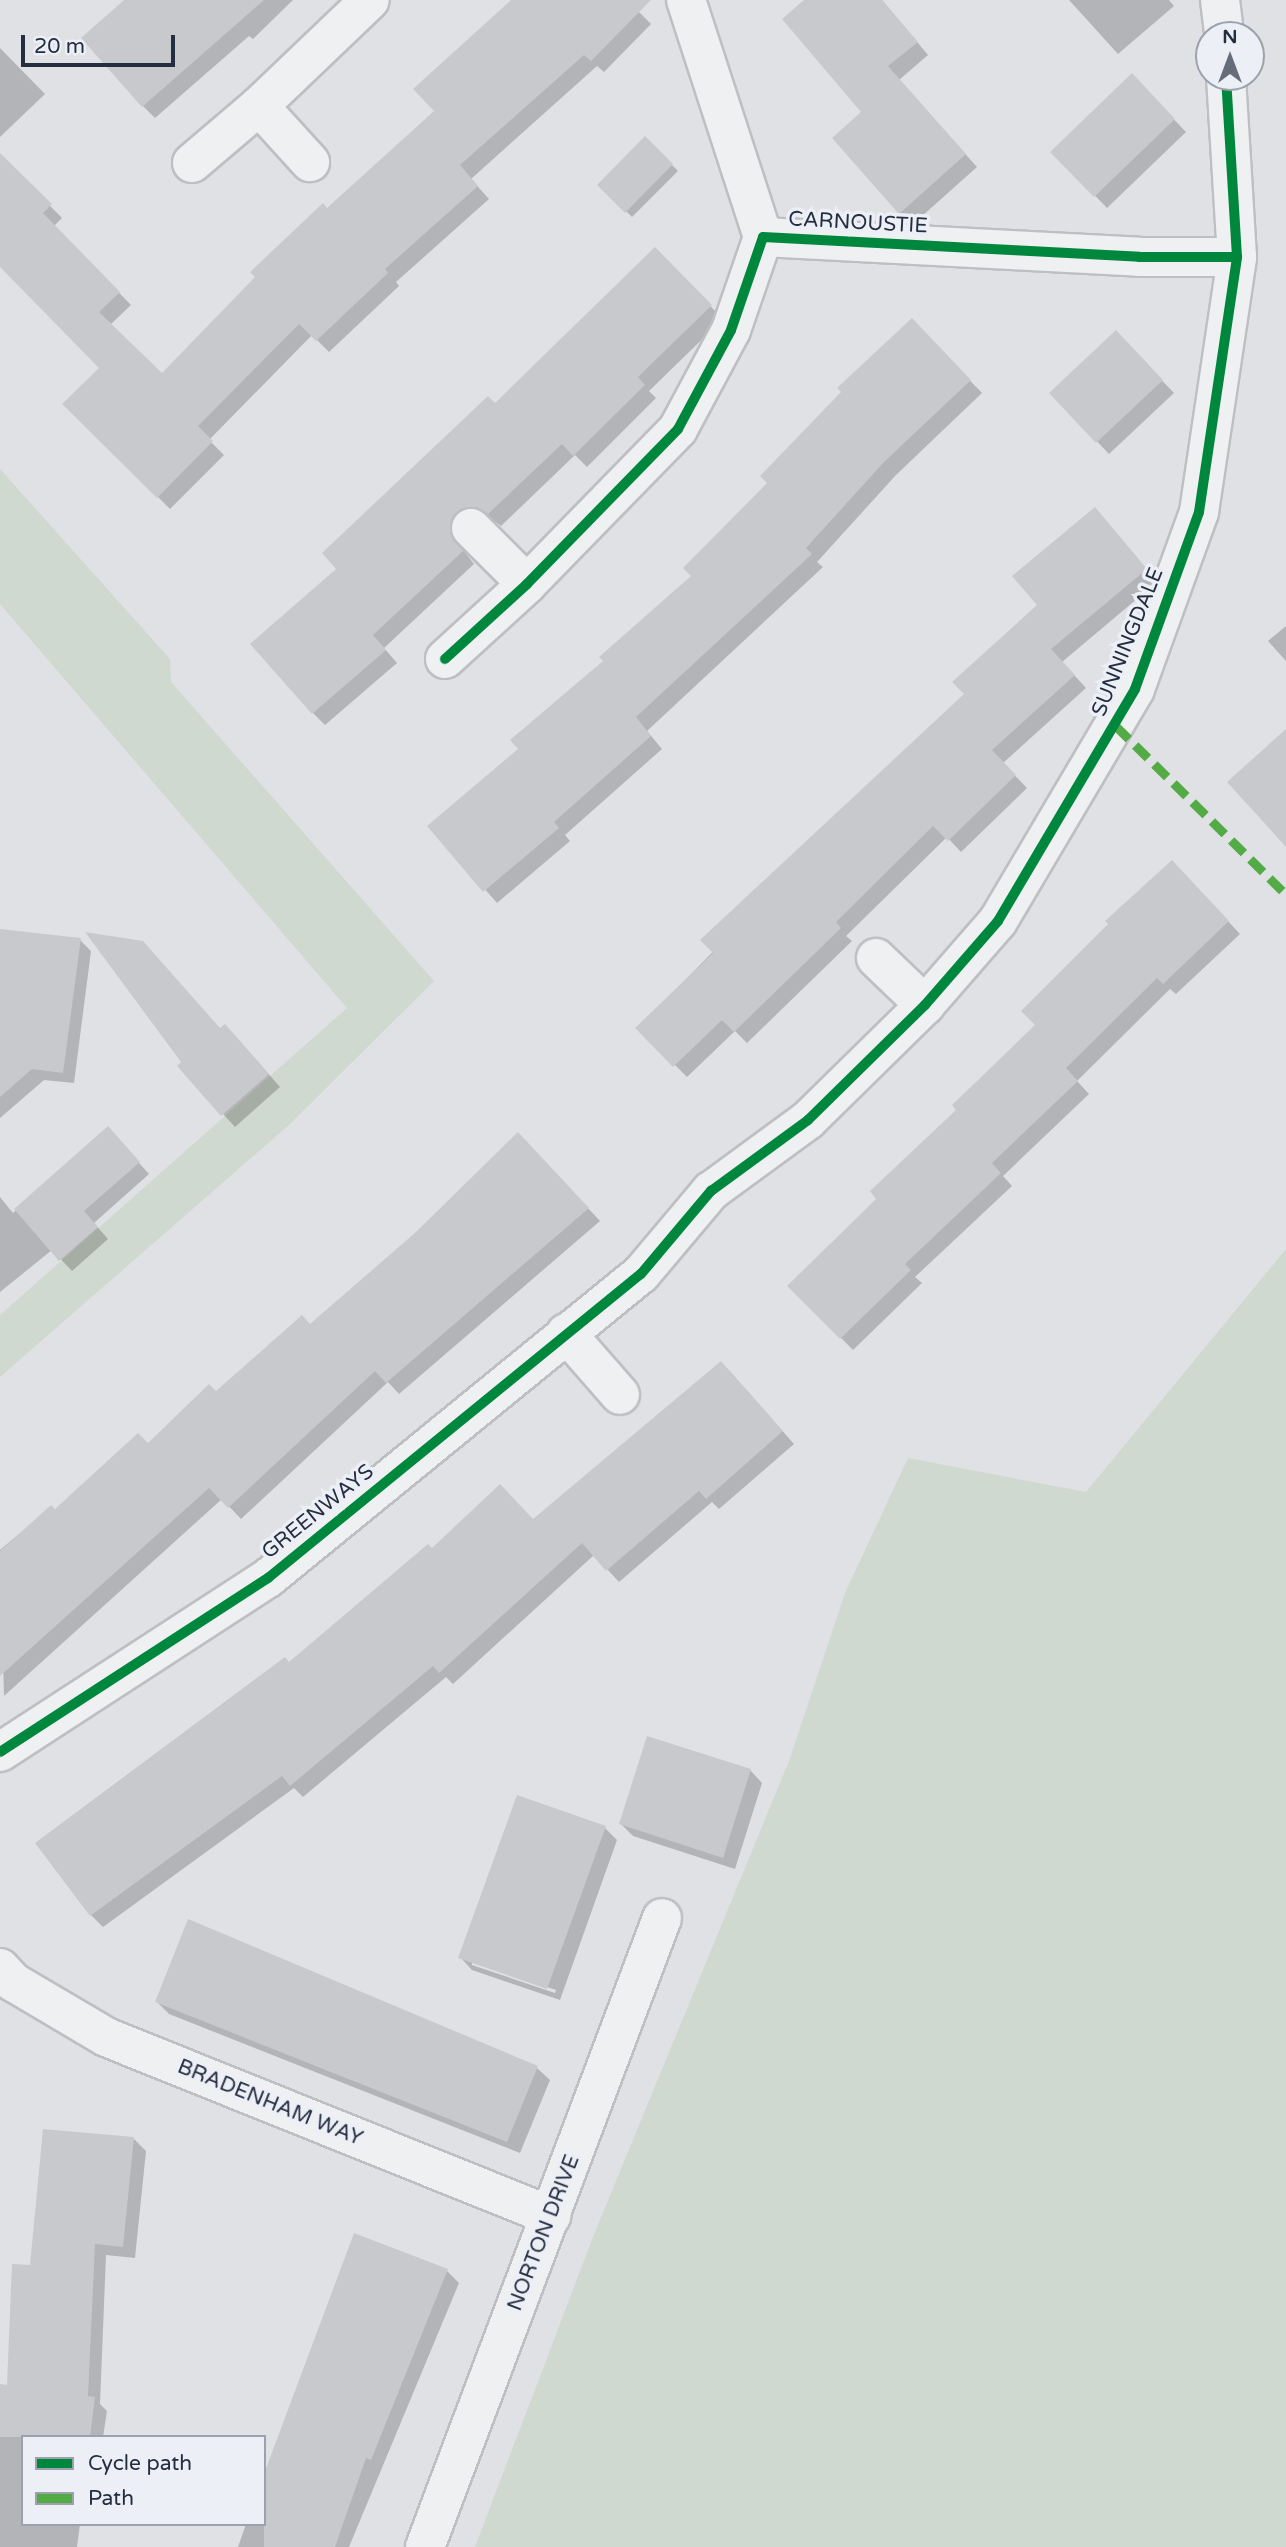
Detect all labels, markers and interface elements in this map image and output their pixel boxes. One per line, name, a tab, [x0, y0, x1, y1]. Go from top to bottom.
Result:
scale bar	[24, 21, 178, 65]
north arrow	[1195, 21, 1265, 91]
text: N	[1222, 26, 1238, 48]
text: 20 m	[34, 34, 85, 59]
street label: CARNOUSTIE	[788, 207, 928, 239]
street label: SUNNINGDALE	[1087, 564, 1169, 720]
street label: GREENWAYS	[257, 1459, 379, 1565]
street label: BRADENHAM WAY	[174, 2054, 366, 2152]
street label: NORTON DRIVE	[503, 2151, 585, 2315]
legend	[21, 2435, 266, 2526]
text: Cycle path	[88, 2451, 192, 2476]
text: Path	[88, 2486, 134, 2511]

